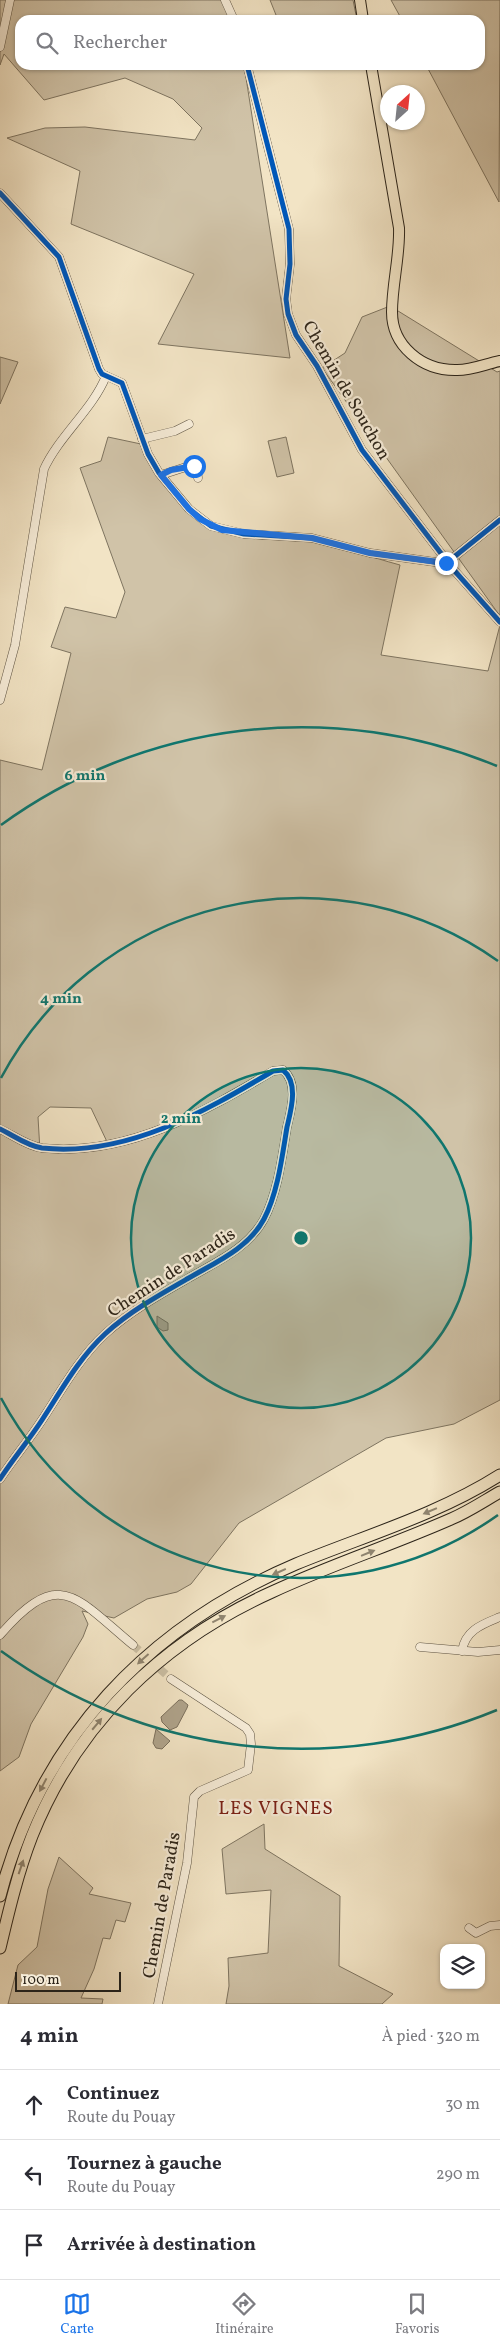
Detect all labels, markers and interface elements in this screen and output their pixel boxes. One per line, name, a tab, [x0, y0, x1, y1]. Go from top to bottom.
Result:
search box	[15, 15, 485, 70]
icon: search	[33, 29, 61, 57]
text: Rechercher	[73, 30, 167, 56]
north arrow	[380, 85, 425, 130]
street label: Chemin de Souchon	[296, 316, 396, 465]
route start	[183, 455, 206, 478]
route end	[435, 552, 458, 575]
text: 6 min	[65, 766, 106, 787]
text: 4 min	[40, 989, 82, 1010]
text: 2 min	[161, 1109, 201, 1130]
street label: Chemin de Paradis	[103, 1222, 241, 1324]
centre of rings	[292, 1229, 310, 1247]
one-way arrow	[423, 1508, 437, 1516]
one-way arrow	[361, 1549, 376, 1557]
one-way arrow	[272, 1568, 286, 1576]
one-way arrow	[212, 1615, 227, 1623]
one-way arrow	[137, 1653, 150, 1664]
one-way arrow	[91, 1719, 103, 1731]
one-way arrow	[38, 1779, 47, 1792]
district label: LES VIGNES	[218, 1796, 334, 1822]
street label: Chemin de Paradis	[137, 1830, 188, 1980]
one-way arrow	[17, 1859, 25, 1874]
map controls	[440, 1944, 485, 1989]
button: layers	[440, 1944, 485, 1989]
scale bar	[15, 1969, 121, 1992]
text: 100 m	[22, 1971, 60, 1990]
text: 4 min	[20, 2022, 79, 2051]
text: À pied · 320 m	[382, 2026, 480, 2048]
text: Continuez	[67, 2081, 159, 2107]
icon: ahead	[20, 2091, 48, 2119]
text: 30 m	[445, 2094, 480, 2116]
text: Route du Pouay	[67, 2107, 175, 2129]
text: Tournez à gauche	[67, 2151, 222, 2177]
icon: left	[20, 2161, 48, 2189]
text: 290 m	[436, 2164, 480, 2186]
text: Route du Pouay	[67, 2177, 175, 2199]
icon: arrive	[20, 2231, 48, 2259]
text: Arrivée à destination	[67, 2232, 256, 2258]
tab: Carte	[61, 2290, 94, 2339]
tab: Itinéraire	[215, 2290, 274, 2339]
tab: Favoris	[395, 2290, 439, 2339]

